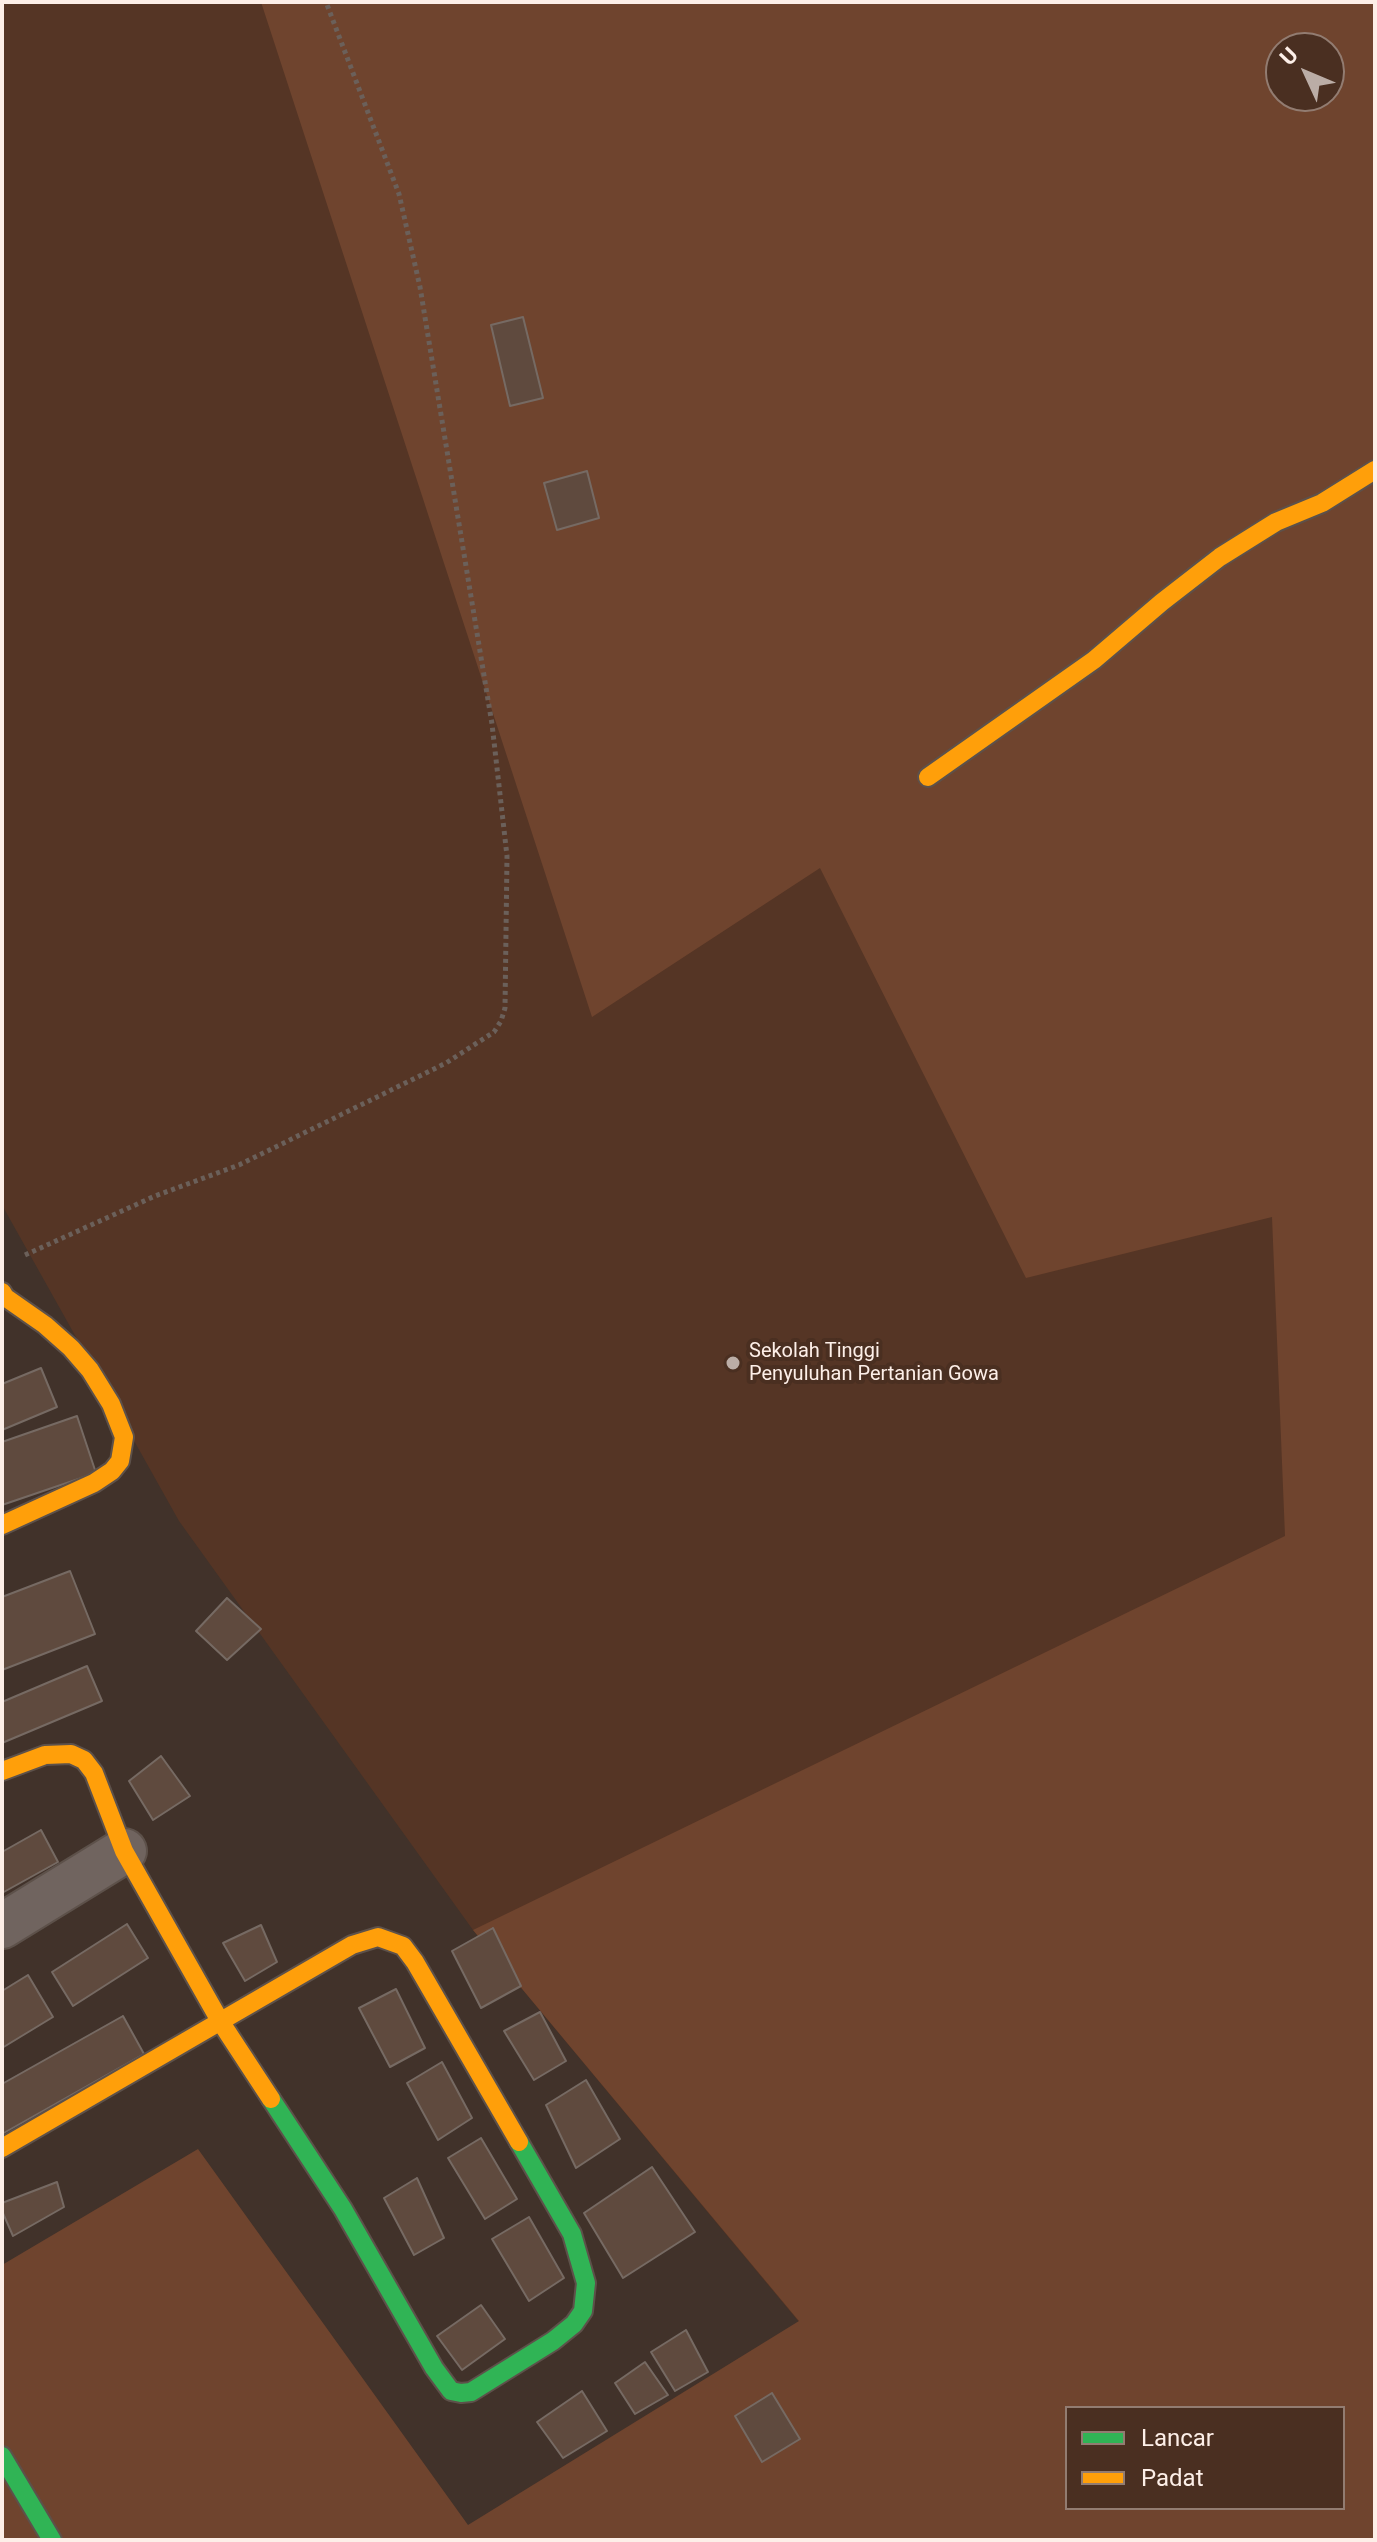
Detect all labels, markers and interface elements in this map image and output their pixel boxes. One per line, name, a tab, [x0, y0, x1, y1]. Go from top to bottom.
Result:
north arrow	[1265, 32, 1345, 112]
text: U	[1275, 42, 1303, 70]
place label: Sekolah Tinggi Penyuluhan Pertanian Gowa	[749, 1340, 999, 1387]
marker: Sekolah Tinggi Penyuluhan Pertanian Gowa	[724, 1354, 742, 1372]
legend	[1065, 2406, 1345, 2510]
text: Lancar	[1141, 2424, 1214, 2452]
text: Padat	[1141, 2464, 1204, 2492]

